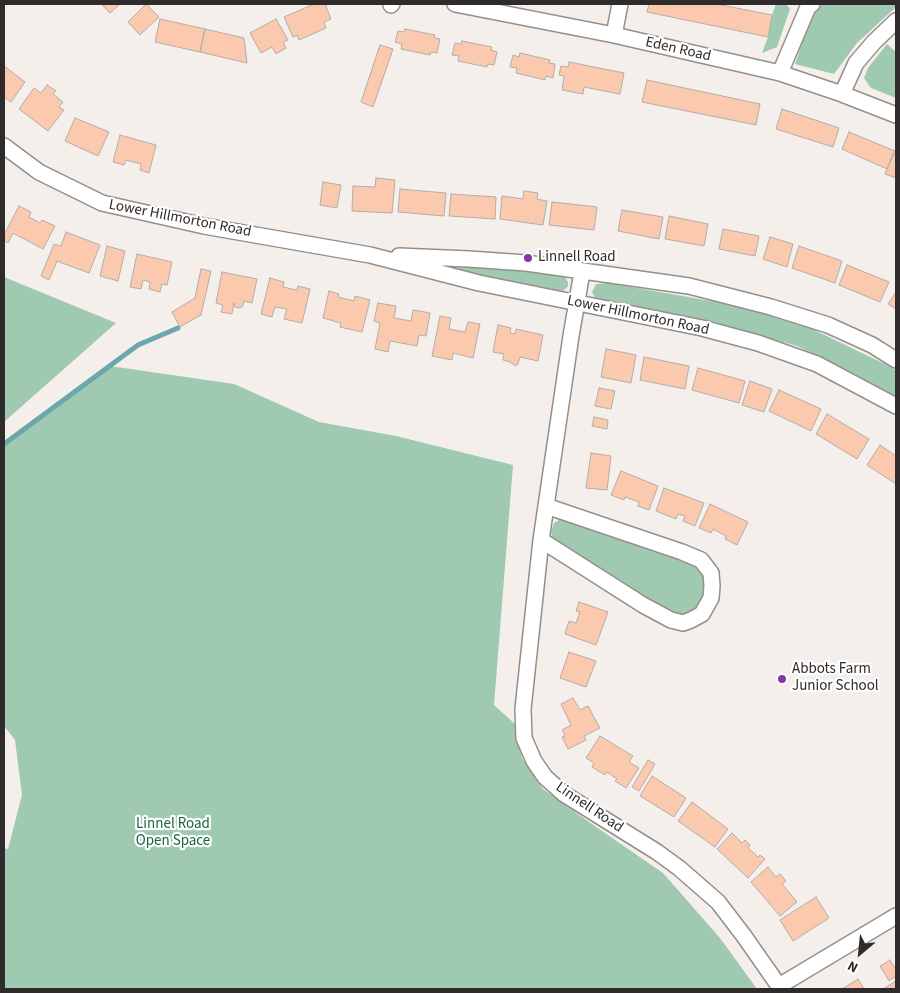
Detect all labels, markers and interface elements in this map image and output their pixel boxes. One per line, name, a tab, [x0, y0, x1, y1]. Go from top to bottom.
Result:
street label: Eden Road	[643, 34, 713, 66]
street label: Lower Hillmorton Road	[107, 196, 253, 242]
place label: Linnell Road	[538, 249, 616, 267]
marker: Linnell Road	[522, 252, 534, 264]
street label: Lower Hillmorton Road	[565, 292, 711, 340]
place label: Abbots Farm Junior School	[792, 661, 879, 696]
marker: Abbots Farm Junior School	[776, 673, 788, 685]
street label: Linnell Road	[552, 779, 626, 837]
park label: Linnel Road Open Space	[136, 816, 210, 851]
north arrow	[835, 928, 885, 978]
text: N	[844, 955, 862, 977]

